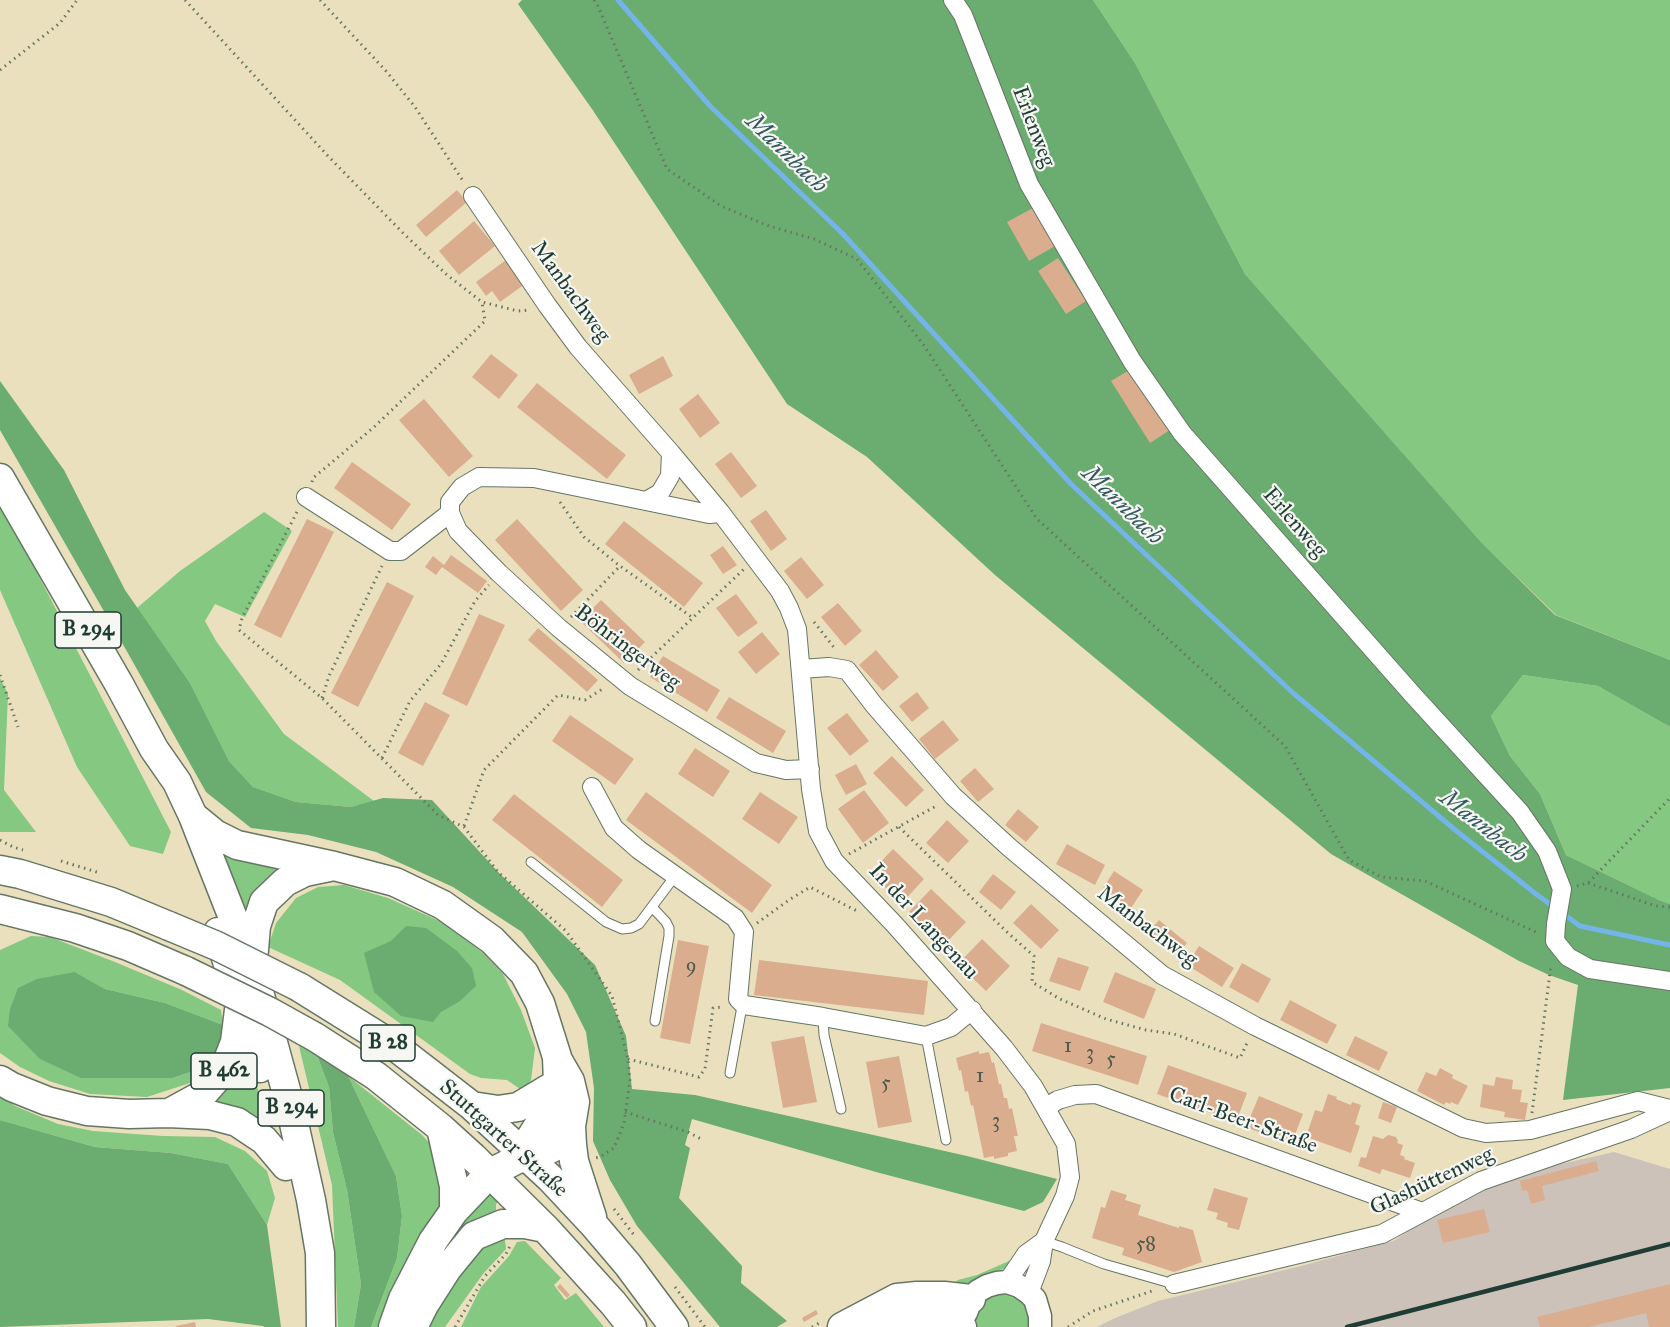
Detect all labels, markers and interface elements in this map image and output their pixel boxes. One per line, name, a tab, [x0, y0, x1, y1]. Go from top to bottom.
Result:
street label: Erlenweg	[1006, 83, 1060, 171]
water label: Mannbach	[739, 108, 833, 200]
street label: Manbachweg	[524, 236, 616, 348]
water label: Mannbach	[1075, 460, 1169, 552]
street label: Erlenweg	[1256, 483, 1332, 563]
street label: Böhringerweg	[569, 600, 685, 696]
road number: B 294	[55, 612, 121, 648]
water label: Mannbach	[1434, 784, 1532, 870]
street label: In der Langenau	[863, 858, 983, 986]
street label: Manbachweg	[1092, 881, 1202, 973]
house number: 9	[686, 955, 696, 979]
road number: B 28	[361, 1025, 415, 1061]
house number: 1	[1064, 1035, 1072, 1059]
house number: 3	[1086, 1042, 1094, 1066]
house number: 5	[1106, 1048, 1116, 1072]
road number: B 462	[191, 1053, 257, 1089]
house number: 1	[976, 1065, 984, 1089]
house number: 5	[881, 1072, 891, 1096]
street label: Stuttgarter Straße	[433, 1074, 573, 1204]
street label: Carl-Beer-Straße	[1165, 1082, 1321, 1160]
road number: B 294	[258, 1090, 324, 1126]
house number: 3	[992, 1110, 1000, 1134]
street label: Glashüttenweg	[1366, 1142, 1498, 1222]
house number: 58	[1136, 1233, 1156, 1257]

